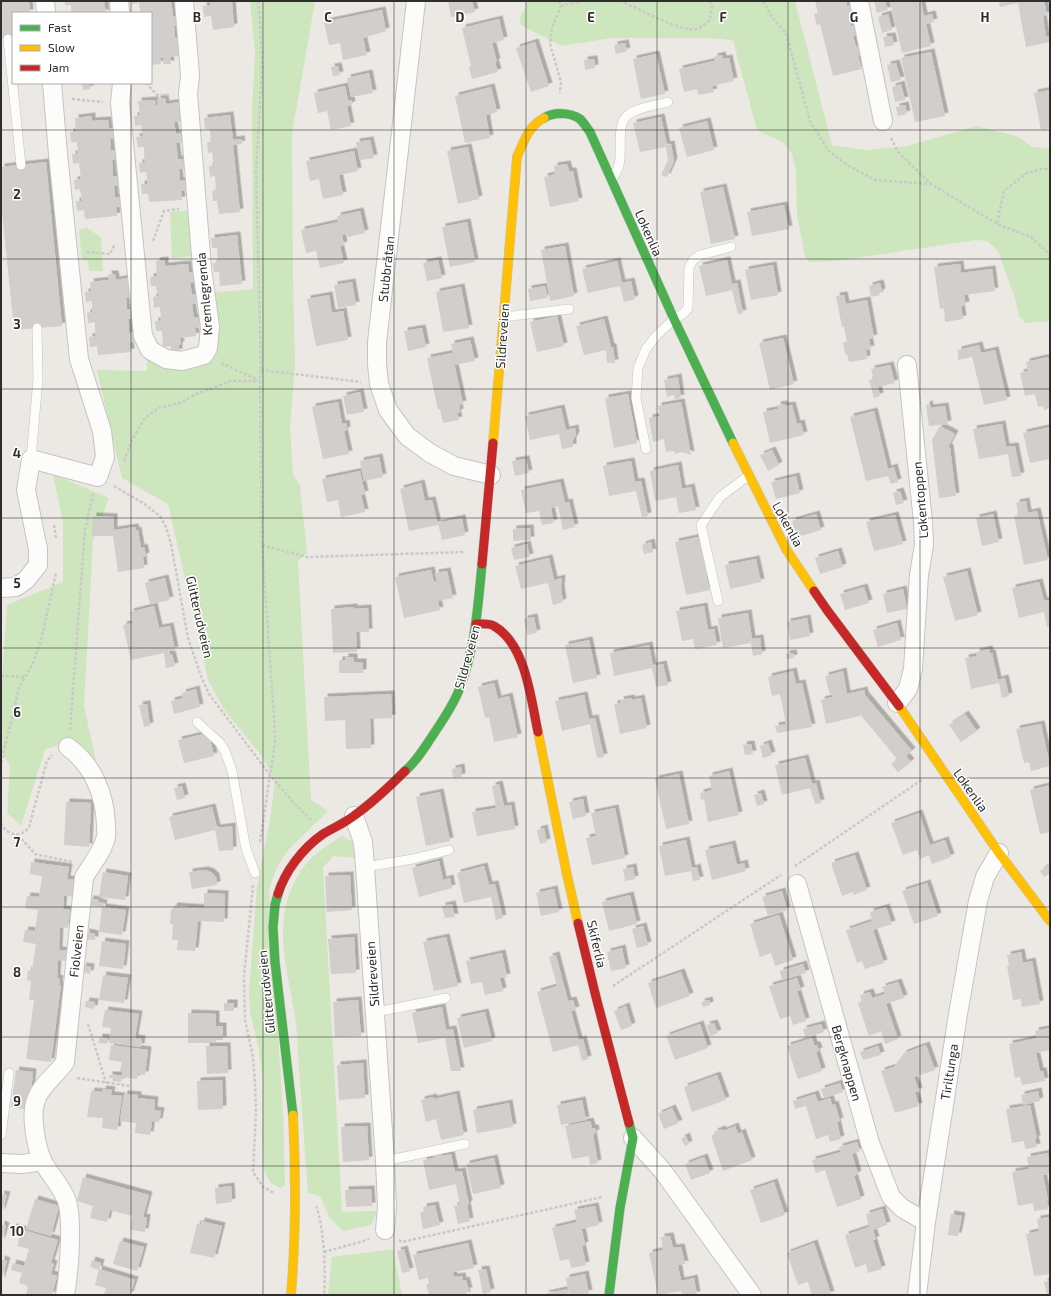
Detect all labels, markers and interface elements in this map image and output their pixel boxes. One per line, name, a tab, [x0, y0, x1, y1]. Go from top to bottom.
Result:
text: B	[193, 9, 201, 25]
text: C	[324, 9, 332, 25]
text: D	[456, 9, 465, 25]
text: E	[587, 9, 595, 25]
text: F	[719, 9, 727, 25]
text: G	[850, 9, 858, 25]
text: H	[981, 9, 990, 25]
legend	[12, 12, 152, 84]
text: Fast	[48, 20, 72, 34]
text: Slow	[48, 40, 75, 54]
text: Jam	[48, 60, 69, 74]
text: 2	[13, 186, 21, 202]
street label: Løkenlia	[632, 207, 666, 259]
street label: Stubbråtan	[375, 235, 397, 303]
street label: Kremlegrenda	[192, 252, 216, 336]
street label: Sildreveien	[492, 303, 512, 369]
text: 3	[13, 316, 21, 332]
text: 4	[13, 445, 21, 461]
street label: Løkentoppen	[909, 461, 931, 539]
street label: Løkenlia	[769, 499, 807, 549]
street label: Glitterudveien	[183, 574, 217, 660]
text: 5	[13, 575, 21, 591]
street label: Sildreveien	[451, 623, 483, 691]
text: 6	[13, 704, 21, 720]
street label: Løkenlia	[950, 765, 992, 815]
text: 7	[14, 834, 21, 850]
street label: Skiferlia	[584, 919, 610, 969]
street label: Fiolveien	[65, 924, 87, 978]
street label: Sildreveien	[362, 941, 382, 1007]
street label: Glitterudveien	[254, 950, 278, 1034]
text: 8	[13, 964, 21, 980]
street label: Bergknappen	[829, 1023, 865, 1103]
street label: Tiriltunga	[937, 1042, 961, 1102]
text: 9	[13, 1093, 21, 1109]
text: 10	[10, 1223, 24, 1239]

